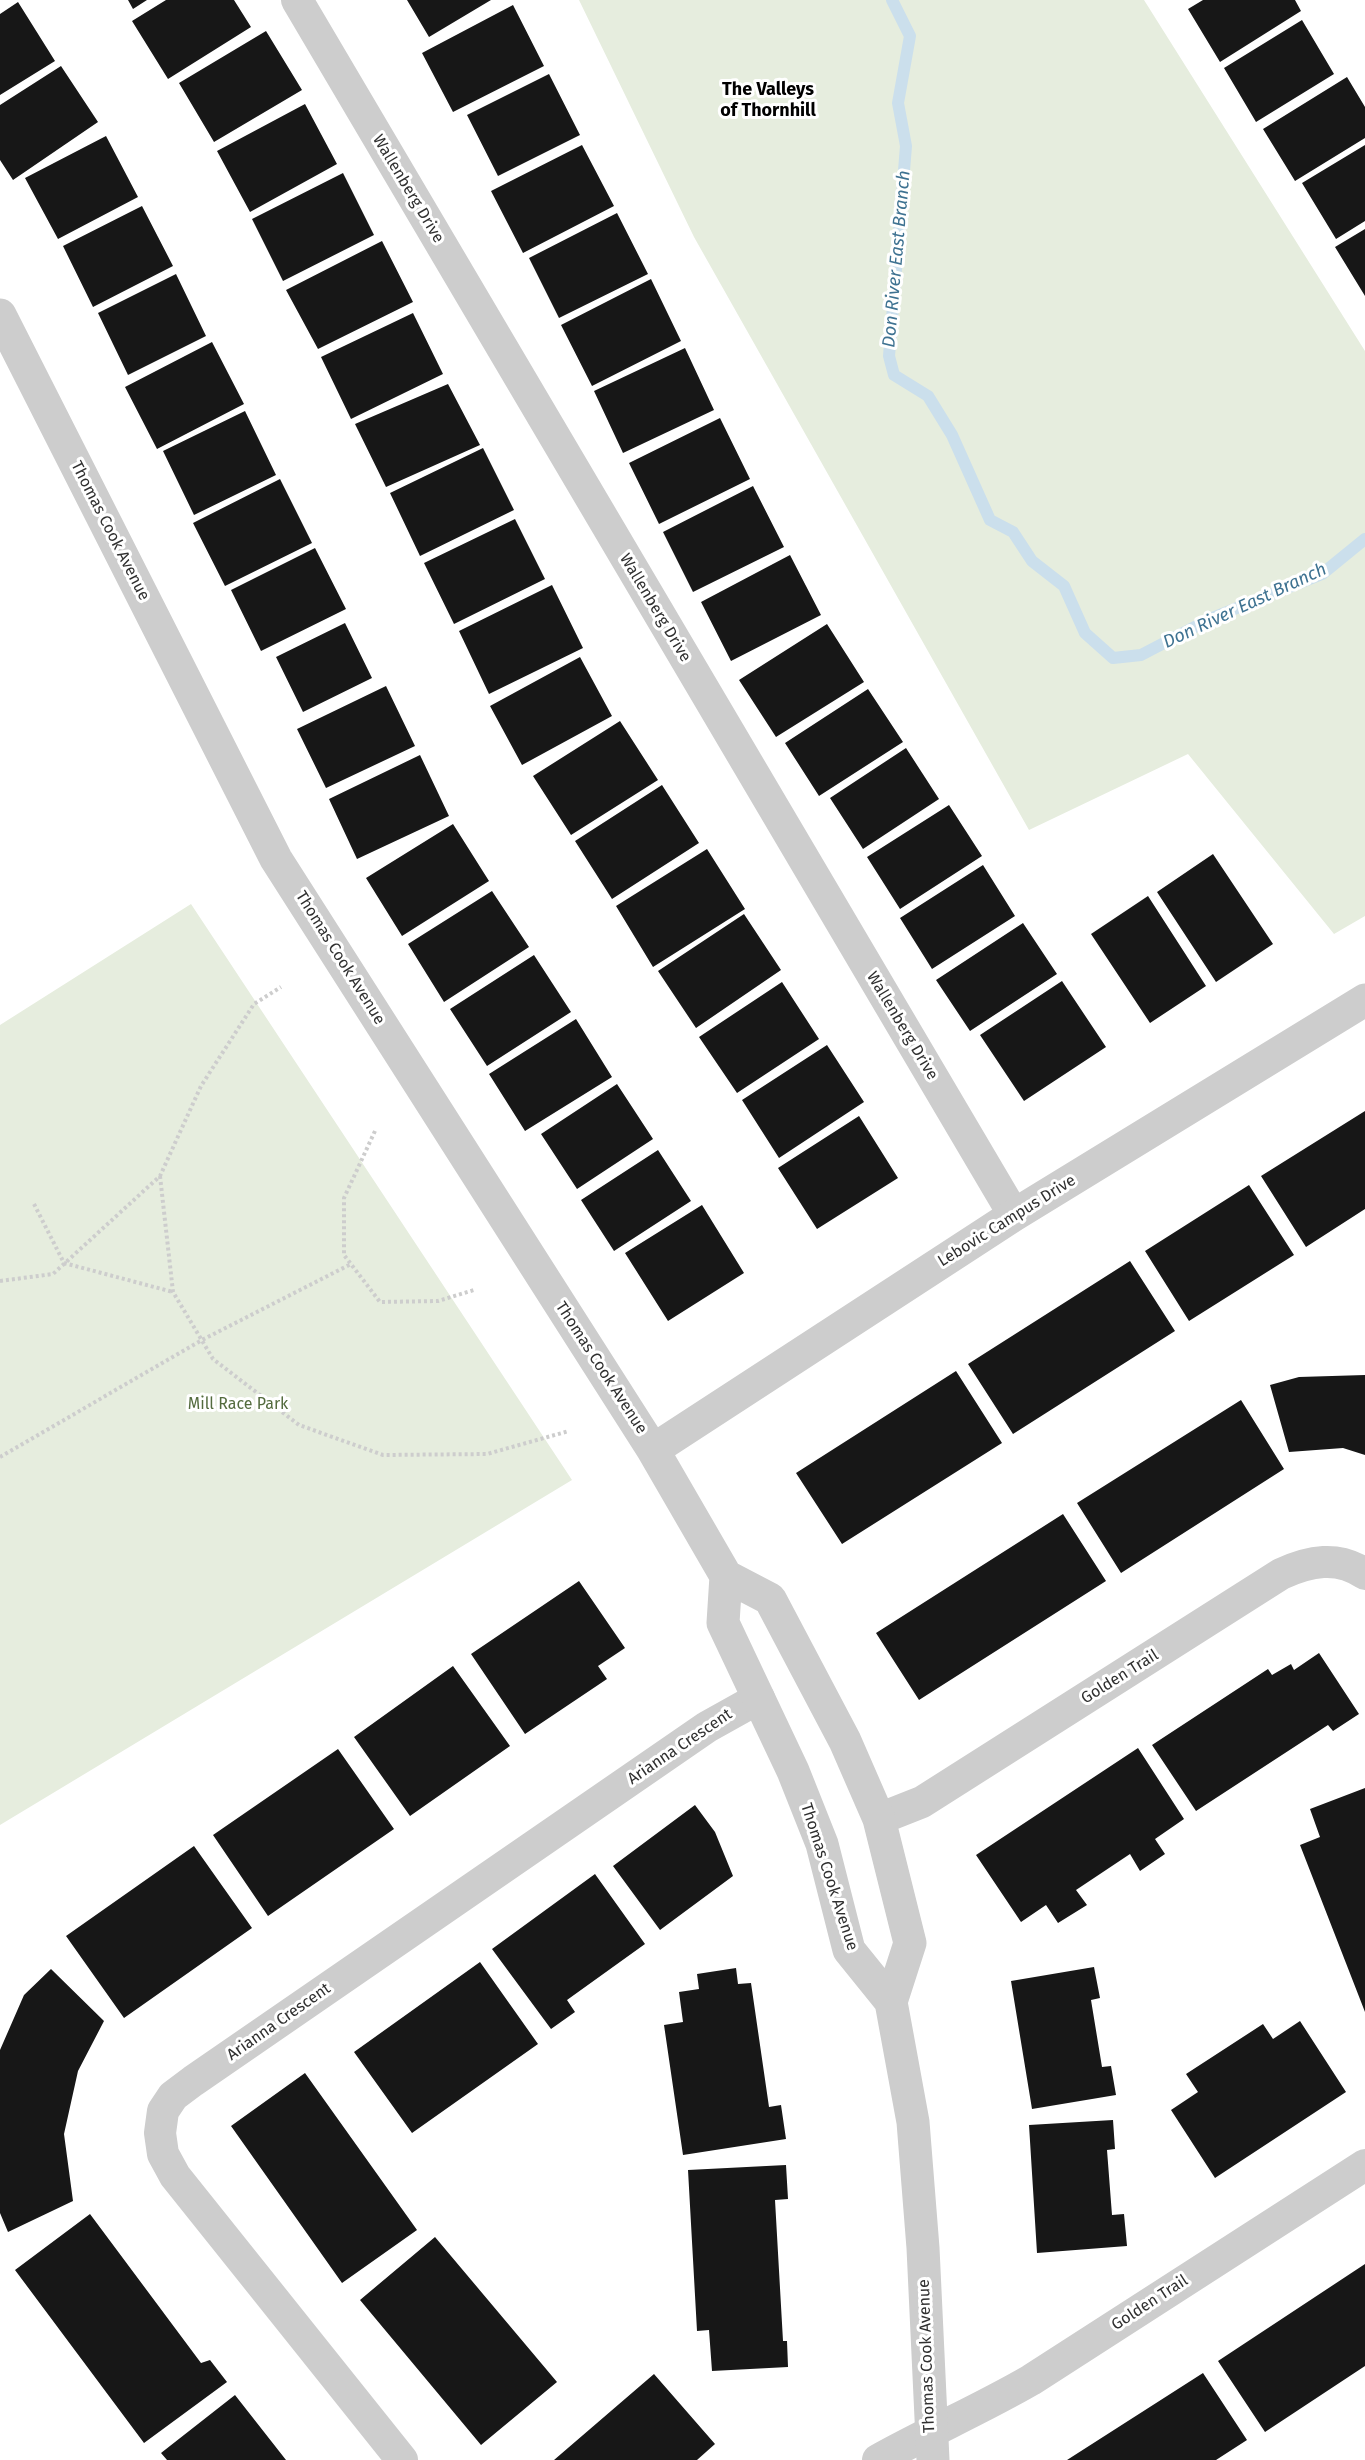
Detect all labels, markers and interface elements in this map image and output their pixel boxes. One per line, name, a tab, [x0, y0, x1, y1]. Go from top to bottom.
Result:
district label: The Valleys of Thornhill	[720, 79, 816, 122]
street label: Wallenberg Drive	[368, 131, 448, 247]
water label: Don River East Branch	[878, 169, 916, 349]
street label: Thomas Cook Avenue	[67, 458, 153, 604]
street label: Wallenberg Drive	[615, 550, 695, 666]
water label: Don River East Branch	[1160, 559, 1330, 653]
street label: Thomas Cook Avenue	[291, 888, 389, 1028]
street label: Wallenberg Drive	[862, 968, 942, 1084]
street label: Lebovic Campus Drive	[935, 1171, 1079, 1271]
street label: Thomas Cook Avenue	[551, 1298, 651, 1438]
park label: Mill Race Park	[188, 1395, 288, 1415]
street label: Golden Trail	[1078, 1646, 1162, 1708]
street label: Arianna Crescent	[624, 1705, 736, 1789]
street label: Thomas Cook Avenue	[796, 1801, 862, 1953]
street label: Arianna Crescent	[223, 1979, 335, 2065]
street label: Golden Trail	[1108, 2271, 1192, 2335]
street label: Thomas Cook Avenue	[915, 2279, 939, 2433]

